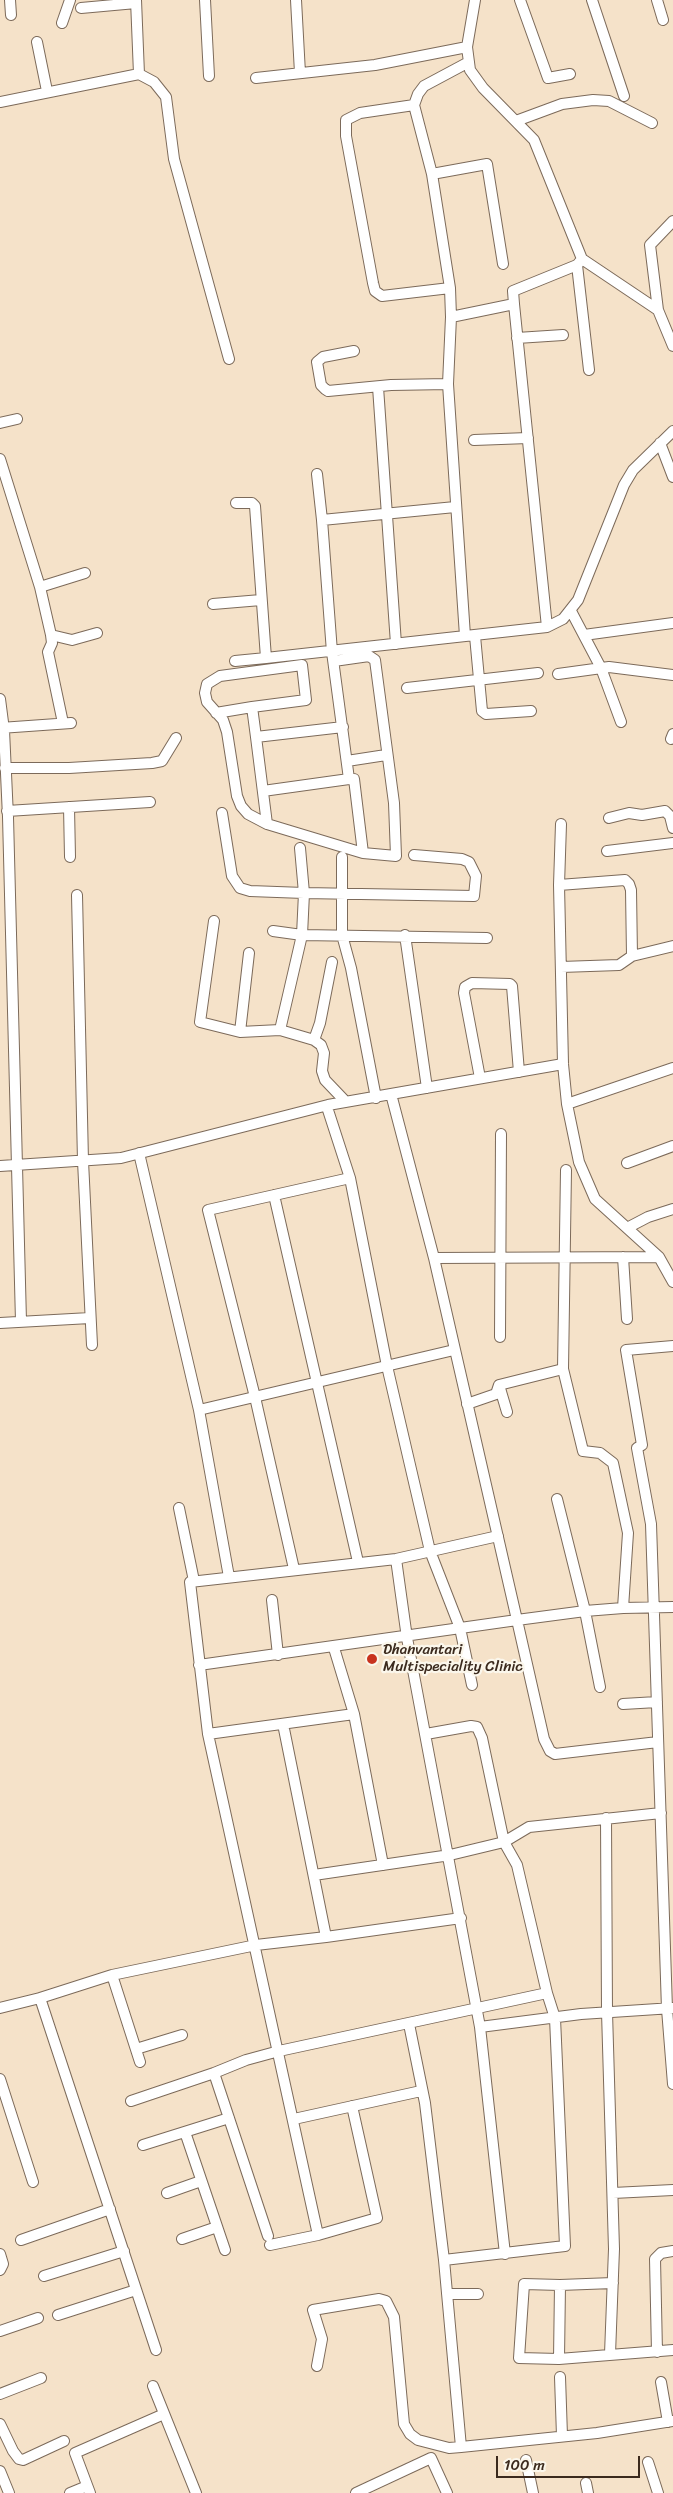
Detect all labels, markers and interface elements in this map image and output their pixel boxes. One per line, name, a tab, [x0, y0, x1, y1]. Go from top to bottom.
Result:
place label: Dhanvantari Multispeciality Clinic	[383, 1641, 523, 1676]
marker: Dhanvantari Multispeciality Clinic	[365, 1652, 379, 1666]
scale bar	[498, 2446, 642, 2478]
text: 100 m	[504, 2452, 545, 2478]

